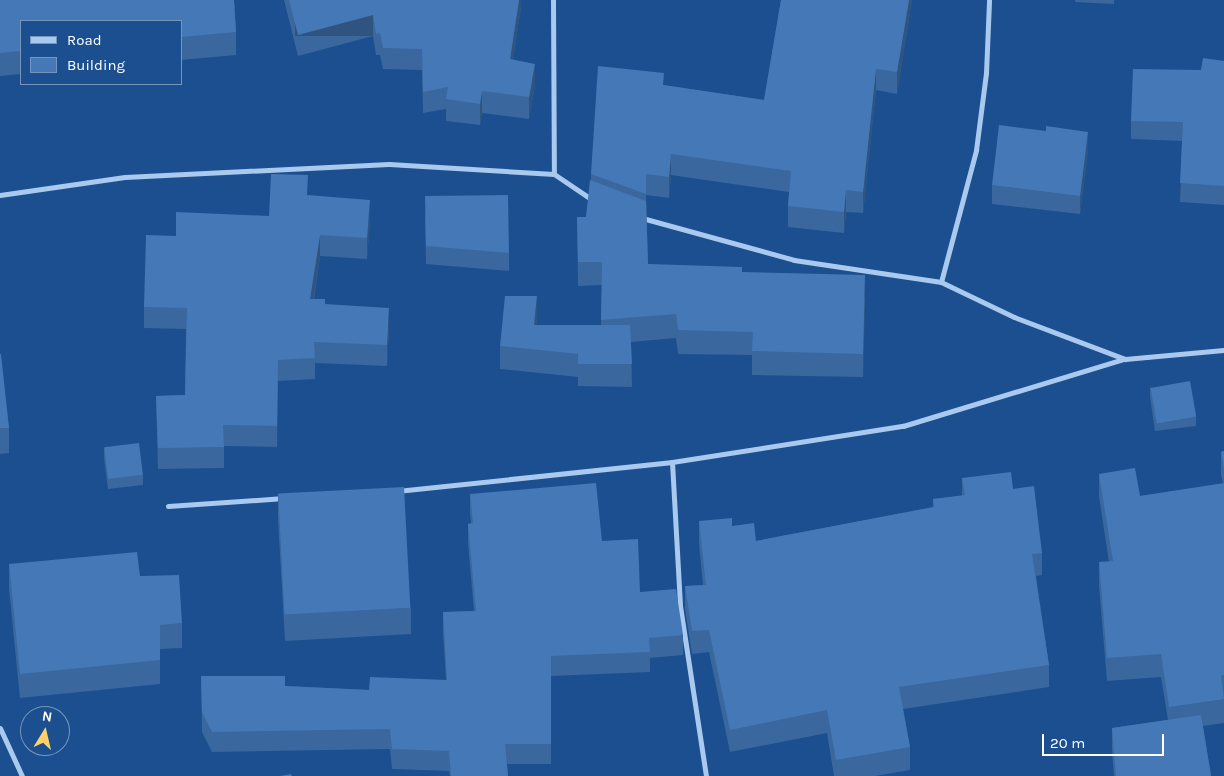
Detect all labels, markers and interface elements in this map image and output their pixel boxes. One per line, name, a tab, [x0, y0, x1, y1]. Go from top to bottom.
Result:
legend	[20, 20, 182, 85]
text: Road	[67, 31, 102, 49]
text: Building	[67, 56, 125, 74]
north arrow	[20, 706, 70, 756]
text: N	[41, 707, 54, 726]
scale bar	[1044, 724, 1166, 756]
text: 20 m	[1050, 734, 1085, 752]

